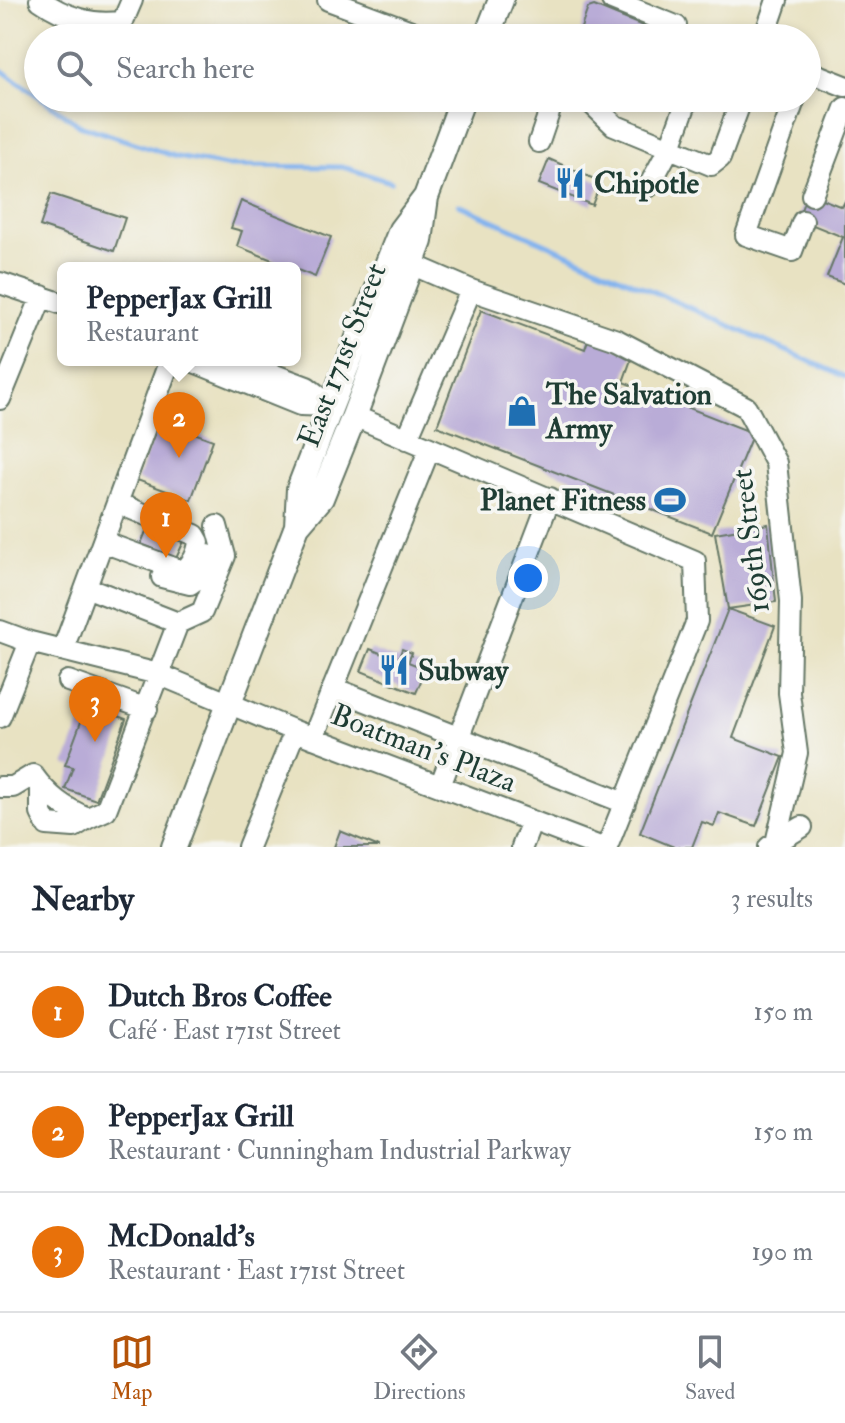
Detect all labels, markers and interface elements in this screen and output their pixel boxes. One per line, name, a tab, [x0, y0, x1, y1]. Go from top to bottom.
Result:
search box	[24, 24, 821, 112]
icon: search	[52, 46, 96, 90]
text: Search here	[116, 50, 255, 87]
place label: Chipotle	[594, 165, 700, 202]
restaurant icon: Chipotle	[553, 166, 587, 200]
street label: East 171st Street	[290, 258, 395, 452]
popup	[57, 262, 301, 366]
text: PepperJax Grill	[86, 280, 272, 317]
text: Restaurant	[86, 317, 199, 349]
place label: The Salvation Army	[544, 376, 713, 447]
pin: 2	[153, 392, 205, 458]
shop icon: The Salvation Army	[505, 394, 539, 428]
street label: 169th Street	[723, 466, 778, 615]
place label: Planet Fitness	[480, 482, 646, 519]
sports icon: Planet Fitness	[653, 483, 687, 517]
pin: 1	[140, 492, 192, 558]
your location	[508, 558, 548, 598]
place label: Subway	[418, 652, 510, 689]
restaurant icon: Subway	[377, 653, 411, 687]
pin: 3	[69, 676, 121, 742]
street label: Boatman's Plaza	[326, 696, 522, 801]
text: Nearby	[32, 878, 134, 921]
text: 3 results	[731, 883, 813, 915]
text: Dutch Bros Coffee	[108, 978, 332, 1015]
text: 1	[53, 996, 63, 1028]
text: 150 m	[754, 996, 813, 1028]
text: Café · East 171st Street	[108, 1015, 341, 1047]
text: PepperJax Grill	[108, 1098, 294, 1135]
text: 2	[51, 1116, 65, 1148]
text: 150 m	[754, 1116, 813, 1148]
text: Restaurant · Cunningham Industrial Parkway	[108, 1135, 571, 1167]
text: McDonald's	[108, 1218, 255, 1255]
text: 3	[53, 1236, 63, 1268]
text: 190 m	[752, 1236, 813, 1268]
text: Restaurant · East 171st Street	[108, 1255, 405, 1287]
tab: Map	[110, 1330, 154, 1406]
tab: Directions	[373, 1330, 466, 1406]
tab: Saved	[685, 1330, 735, 1406]

